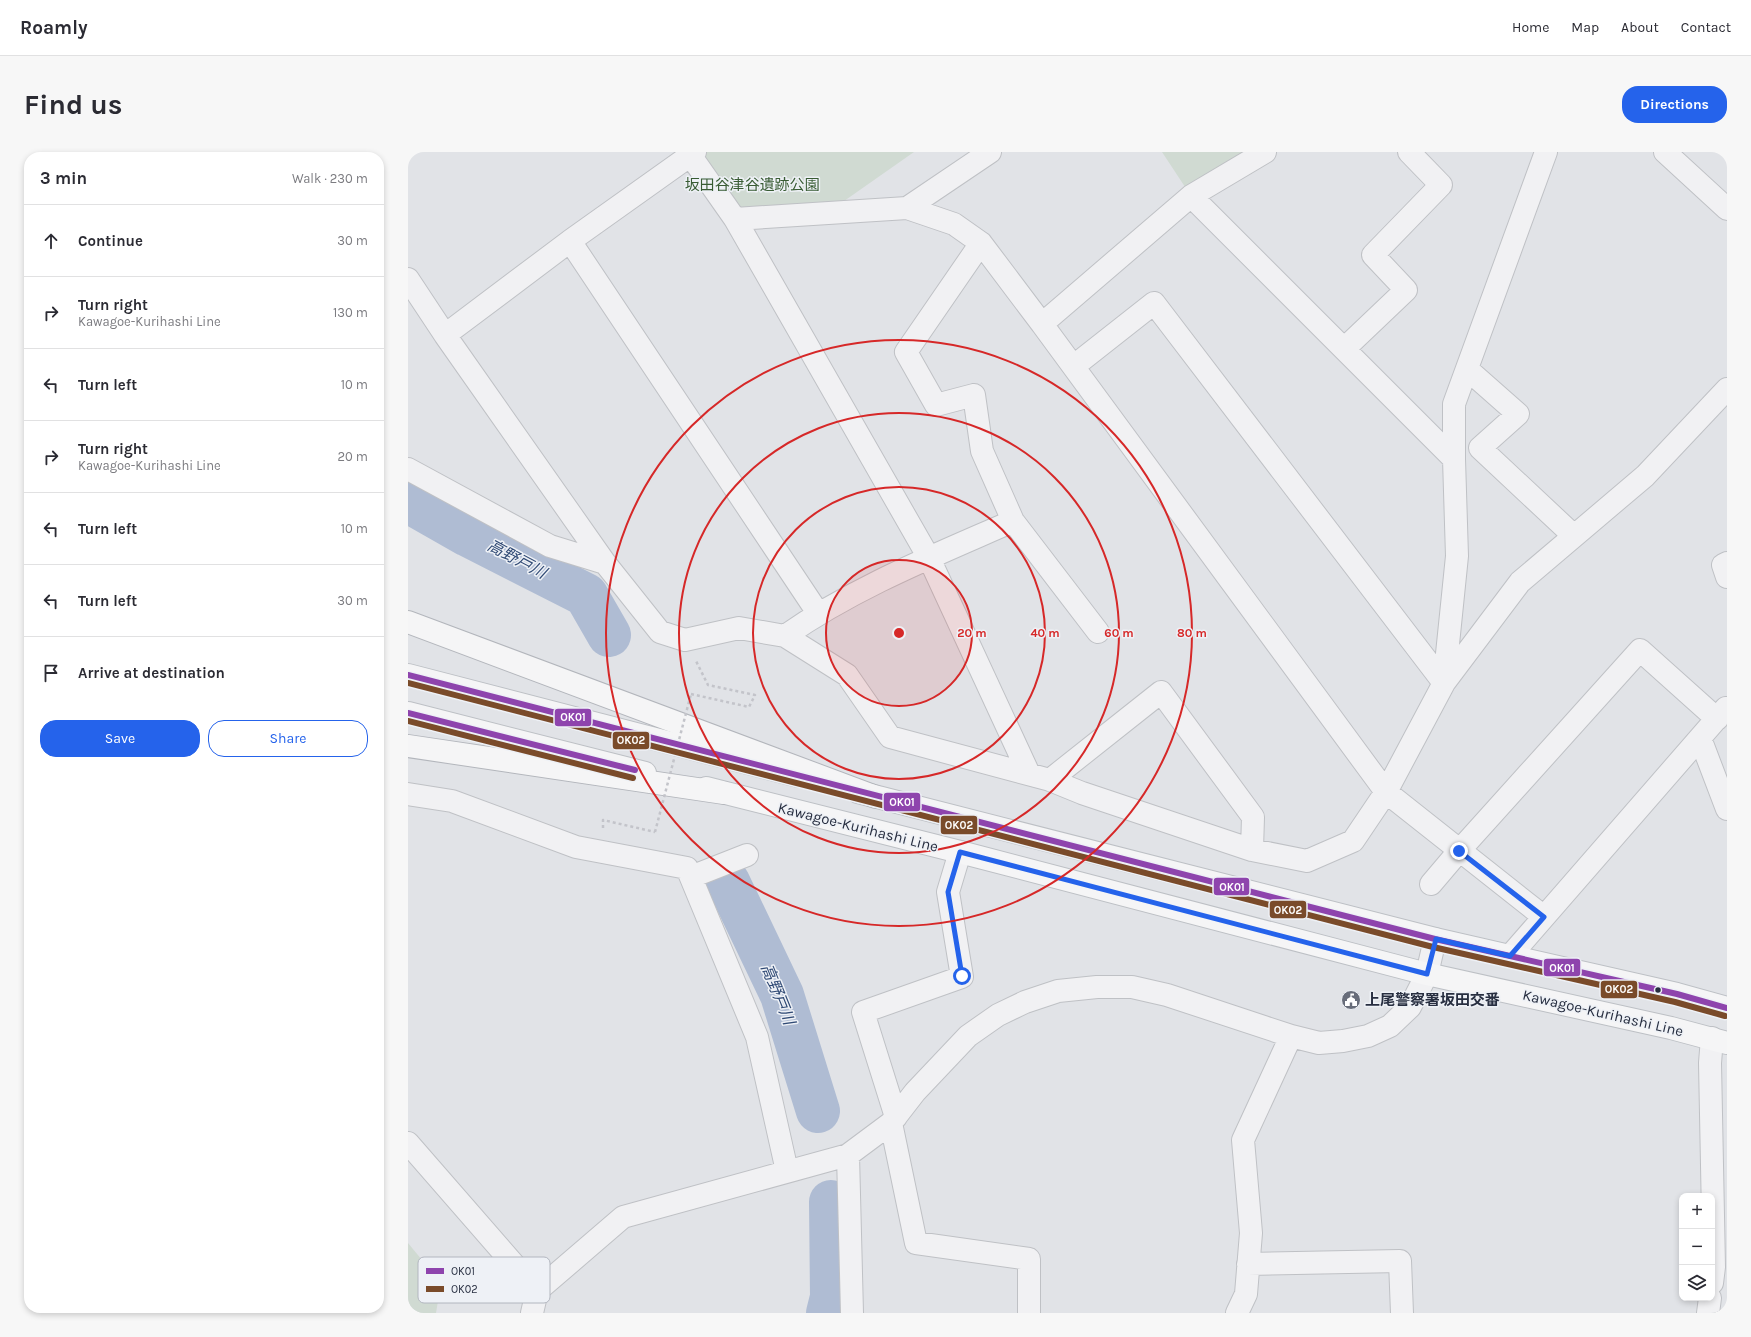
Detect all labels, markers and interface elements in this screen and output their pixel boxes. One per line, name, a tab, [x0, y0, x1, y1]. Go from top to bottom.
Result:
text: Roamly	[20, 17, 87, 39]
text: Home	[1512, 19, 1549, 36]
text: Map	[1571, 19, 1599, 36]
text: About	[1621, 19, 1659, 36]
text: Contact	[1681, 19, 1731, 36]
button: Directions	[1622, 86, 1727, 123]
text: Find us	[24, 88, 123, 121]
text: 3 min	[40, 168, 87, 188]
text: Walk · 230 m	[292, 171, 368, 186]
park label: 坂田谷津谷遺跡公園	[684, 176, 820, 194]
icon: ahead	[40, 230, 62, 252]
text: Continue	[78, 232, 143, 250]
text: 30 m	[337, 233, 368, 248]
text: Turn right	[78, 296, 148, 314]
icon: right	[40, 302, 62, 324]
text: 130 m	[333, 305, 368, 320]
text: Kawagoe-Kurihashi Line	[78, 314, 221, 329]
icon: left	[40, 374, 62, 396]
text: Turn left	[78, 376, 137, 394]
text: 10 m	[341, 377, 368, 392]
text: Turn right	[78, 440, 148, 458]
icon: right	[40, 446, 62, 468]
text: 20 m	[338, 449, 368, 464]
text: Kawagoe-Kurihashi Line	[78, 458, 221, 473]
icon: left	[40, 518, 62, 540]
text: Turn left	[78, 520, 137, 538]
text: 10 m	[341, 521, 368, 536]
water label: 高野戸川	[484, 536, 551, 583]
icon: left	[40, 590, 62, 612]
text: Turn left	[78, 592, 137, 610]
text: 30 m	[337, 593, 368, 608]
centre of rings	[892, 626, 906, 640]
text: 20 m	[957, 626, 987, 640]
text: 40 m	[1030, 626, 1060, 640]
text: 60 m	[1104, 626, 1134, 640]
text: 80 m	[1177, 626, 1207, 640]
icon: arrive	[40, 662, 62, 684]
text: Arrive at destination	[78, 664, 225, 682]
line badge: OK01	[554, 708, 592, 727]
text: OK01	[560, 711, 586, 724]
button: Save	[40, 720, 200, 757]
button: Share	[208, 720, 368, 757]
line badge: OK02	[612, 731, 650, 750]
text: OK02	[617, 734, 645, 747]
line badge: OK01	[883, 792, 921, 812]
text: OK01	[889, 796, 915, 809]
street label: Kawagoe-Kurihashi Line	[776, 798, 940, 856]
line badge: OK02	[940, 815, 978, 835]
text: OK02	[945, 819, 973, 832]
route end	[1450, 842, 1468, 860]
line badge: OK01	[1213, 877, 1250, 896]
text: OK01	[1219, 881, 1245, 894]
line badge: OK02	[1269, 900, 1307, 919]
text: OK02	[1274, 904, 1302, 917]
line badge: OK01	[1543, 958, 1581, 977]
water label: 高野戸川	[757, 961, 800, 1029]
text: OK01	[1549, 962, 1575, 975]
route start	[953, 967, 971, 985]
line badge: OK02	[1600, 980, 1638, 999]
text: OK02	[1605, 983, 1633, 996]
unlabelled marker	[1653, 985, 1663, 995]
street label: Kawagoe-Kurihashi Line	[1521, 986, 1685, 1040]
public building icon: 上尾警察署坂田交番	[1340, 989, 1362, 1011]
place label: 上尾警察署坂田交番	[1365, 991, 1500, 1009]
map controls	[1679, 1193, 1715, 1301]
button: +	[1679, 1193, 1715, 1229]
button: −	[1679, 1229, 1715, 1265]
legend	[418, 1257, 550, 1303]
text: OK01	[451, 1265, 475, 1278]
button: layers	[1679, 1265, 1715, 1301]
text: OK02	[451, 1283, 478, 1296]

